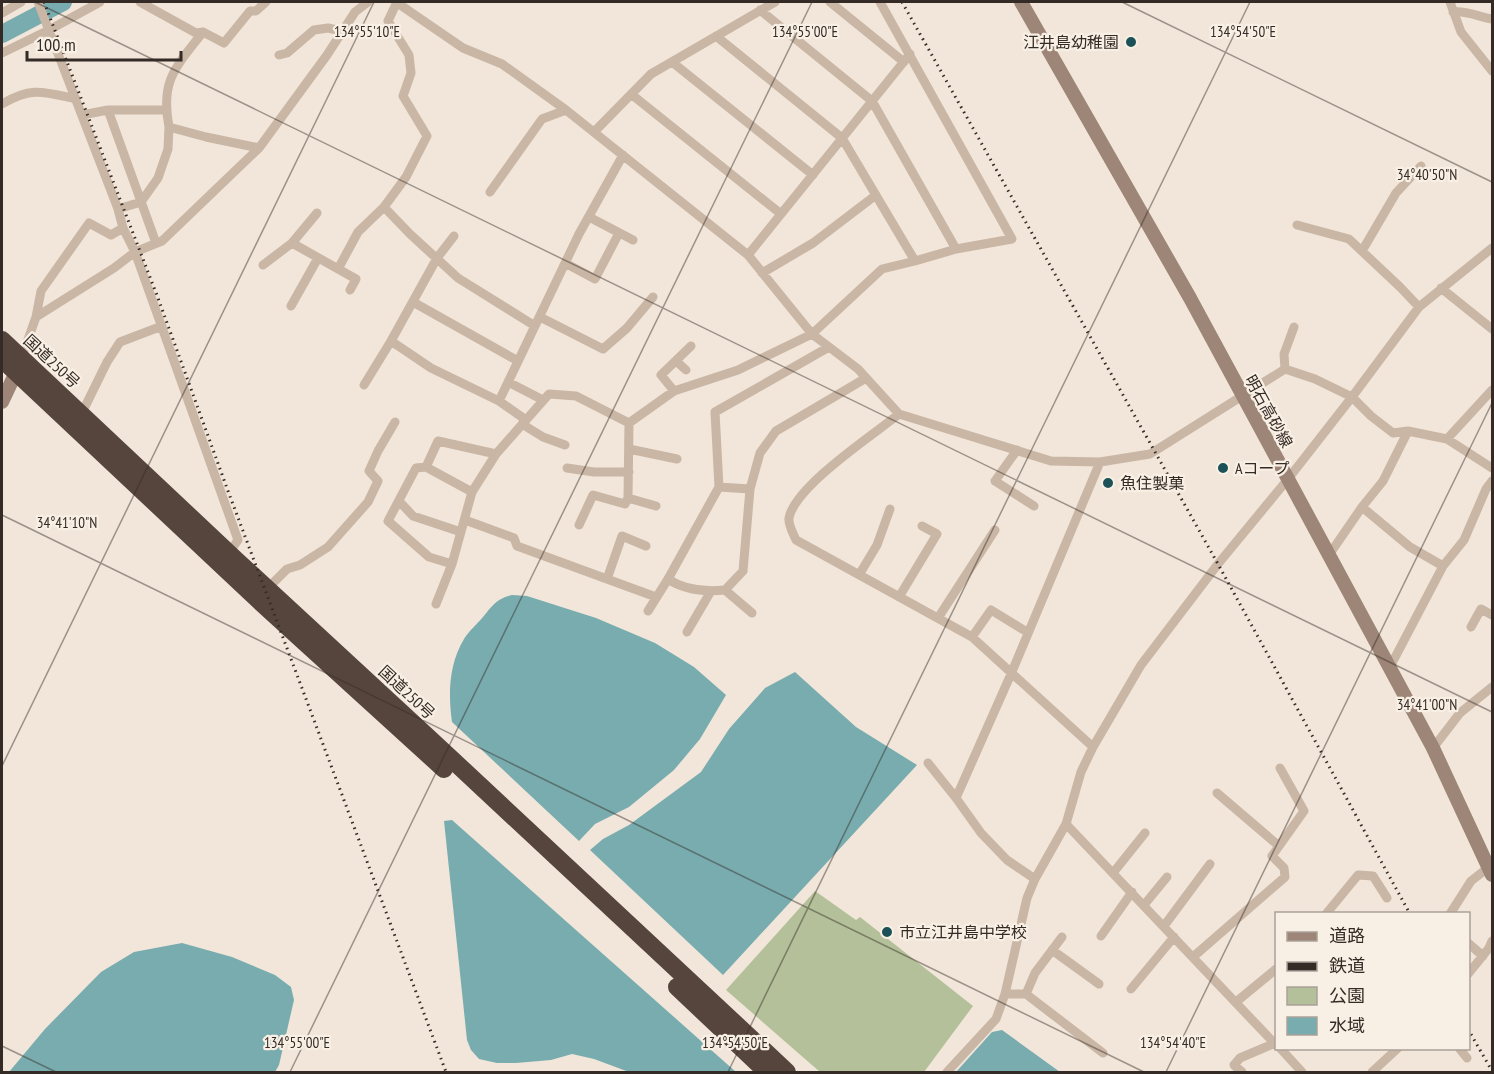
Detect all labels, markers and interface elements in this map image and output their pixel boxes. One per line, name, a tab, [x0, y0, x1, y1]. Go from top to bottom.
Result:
text: 134°55'10"E	[334, 22, 400, 41]
text: 134°55'00"E	[772, 22, 838, 41]
text: 134°54'50"E	[1210, 22, 1276, 41]
scale bar	[27, 24, 182, 62]
place label: 江井島幼稚園	[1023, 32, 1119, 52]
text: 100 m	[36, 33, 76, 56]
marker: 江井島幼稚園	[1124, 35, 1138, 49]
text: 34°40'50"N	[1397, 165, 1457, 184]
street label: 国道250号	[20, 330, 84, 392]
street label: 明石高砂線	[1241, 371, 1297, 451]
place label: Aコープ	[1235, 458, 1290, 478]
marker: Aコープ	[1216, 461, 1230, 475]
place label: 魚住製菓	[1120, 473, 1184, 493]
marker: 魚住製菓	[1101, 476, 1115, 490]
text: 34°41'10"N	[37, 513, 97, 532]
street label: 国道250号	[375, 661, 439, 723]
text: 34°41'00"N	[1397, 695, 1457, 714]
legend	[1275, 912, 1470, 1050]
place label: 市立江井島中学校	[899, 922, 1027, 942]
text: 道路	[1329, 924, 1365, 947]
marker: 市立江井島中学校	[880, 925, 894, 939]
text: 鉄道	[1329, 954, 1365, 977]
text: 公園	[1329, 984, 1365, 1007]
text: 水域	[1329, 1014, 1365, 1037]
text: 134°55'00"E	[264, 1033, 330, 1052]
text: 134°54'50"E	[702, 1033, 768, 1052]
text: 134°54'40"E	[1140, 1033, 1206, 1052]

